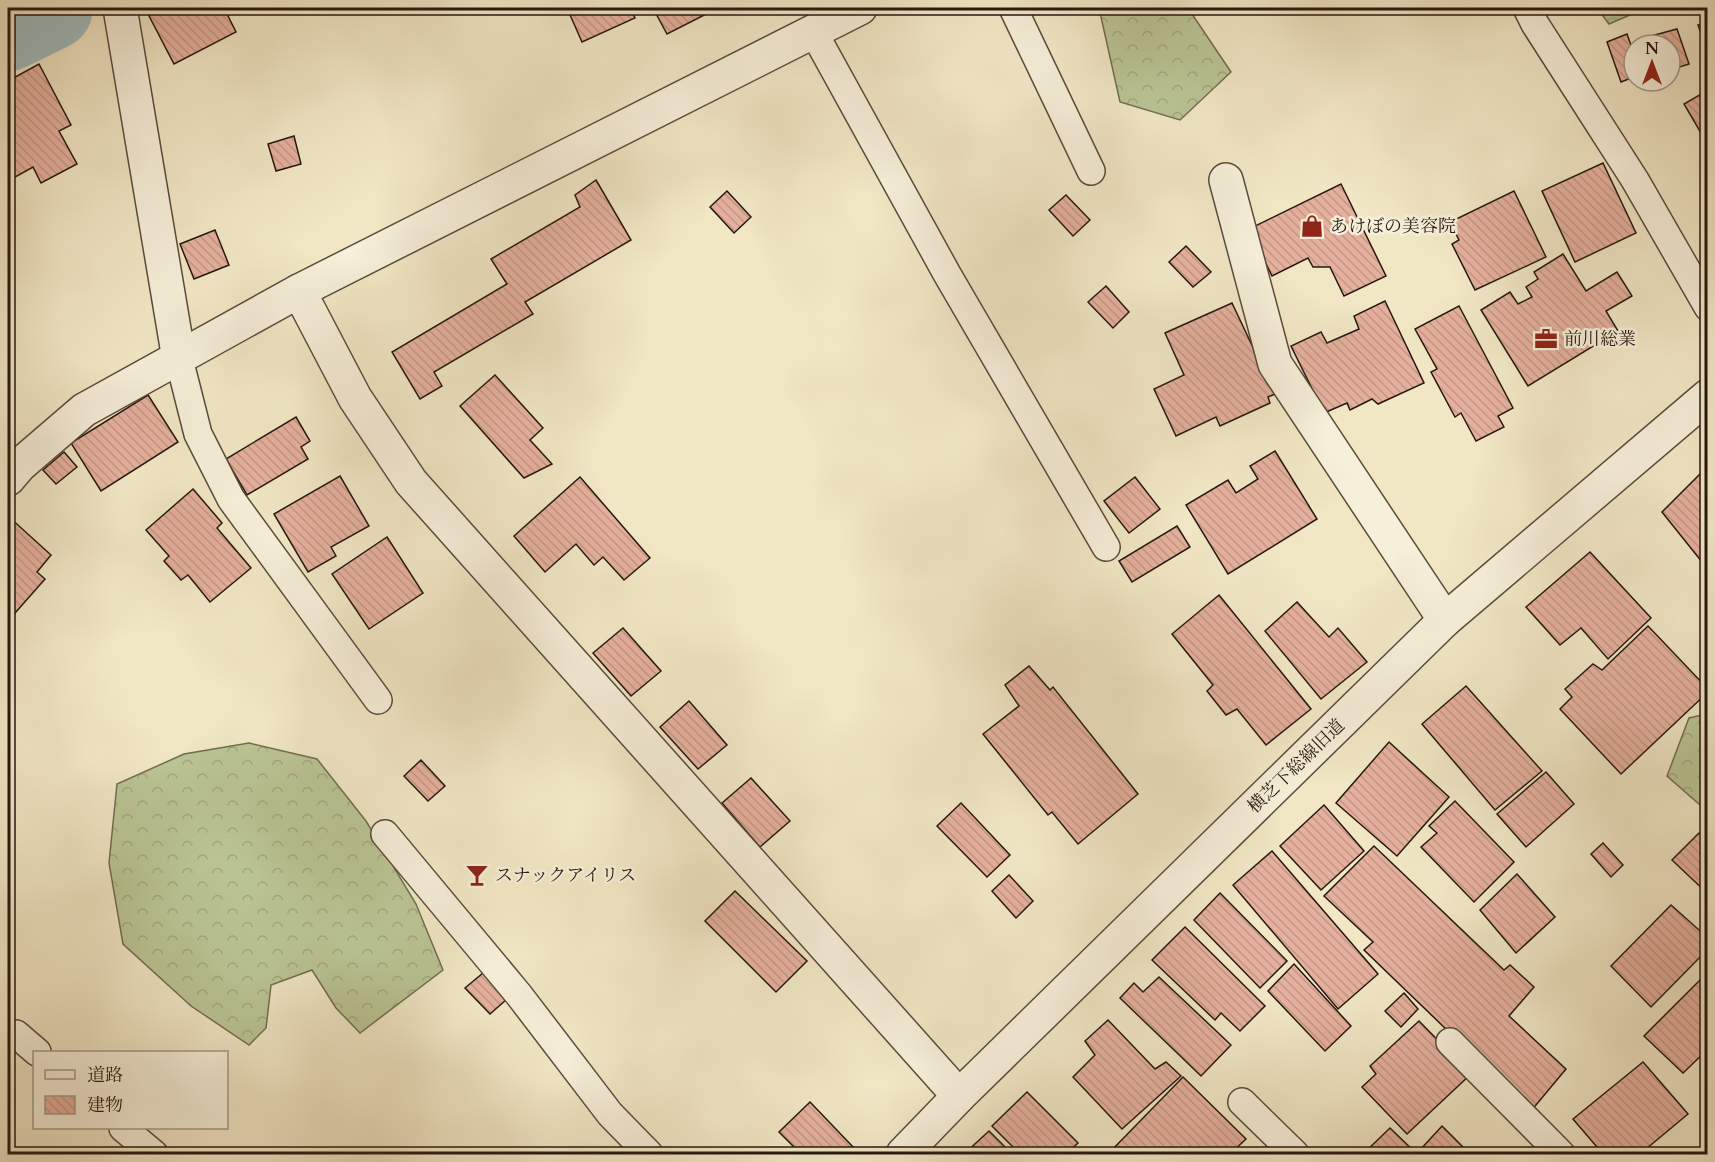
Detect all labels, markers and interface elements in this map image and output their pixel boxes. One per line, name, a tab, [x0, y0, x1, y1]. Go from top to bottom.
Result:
north arrow	[1622, 33, 1682, 93]
text: N	[1645, 38, 1659, 60]
shop icon: あけぼの美容院	[1299, 213, 1325, 239]
place label: あけぼの美容院	[1330, 214, 1456, 239]
office icon: 前川総業	[1533, 326, 1559, 352]
place label: 前川総業	[1564, 327, 1636, 352]
street label: 横芝下総線旧道	[1242, 714, 1350, 819]
bar icon: スナックアイリス	[464, 862, 490, 888]
place label: スナックアイリス	[495, 863, 636, 888]
legend	[33, 1051, 228, 1129]
text: 道路	[87, 1063, 123, 1088]
text: 建物	[87, 1093, 123, 1118]

